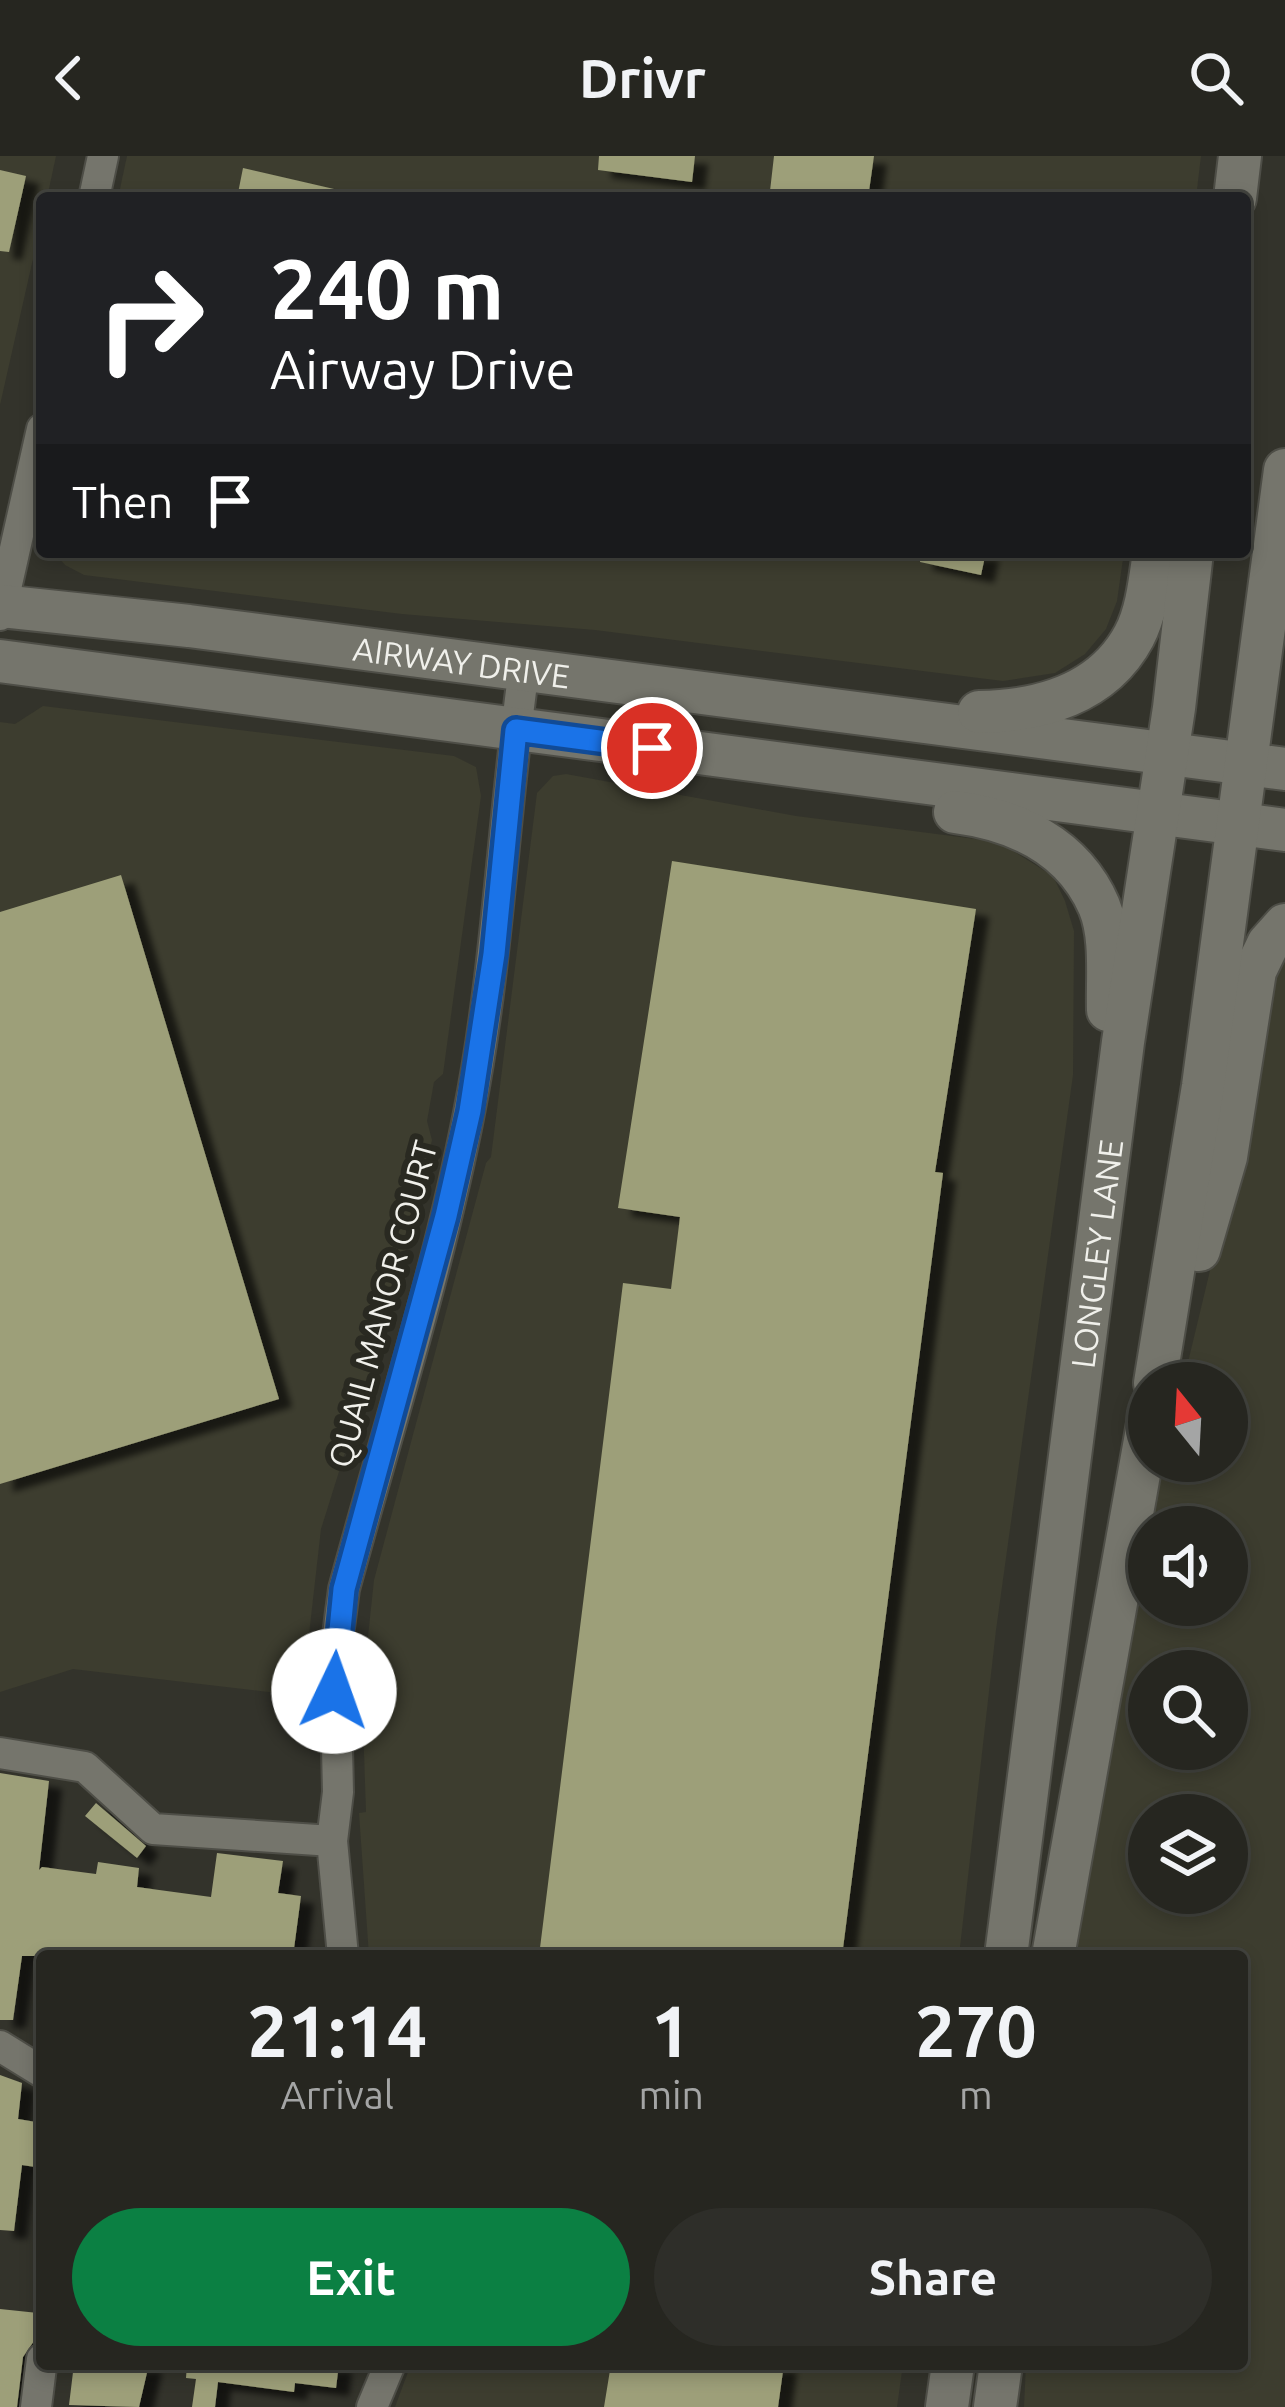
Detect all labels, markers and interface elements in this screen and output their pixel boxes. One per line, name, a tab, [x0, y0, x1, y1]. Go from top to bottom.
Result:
icon: back	[36, 45, 102, 111]
icon: search	[1183, 45, 1249, 111]
text: Drivr	[579, 48, 706, 108]
icon: right	[72, 240, 228, 396]
text: 240 m	[270, 241, 504, 335]
text: Airway Drive	[270, 339, 575, 399]
icon: arrive	[197, 468, 263, 534]
text: Then	[72, 476, 173, 527]
street label: AIRWAY DRIVE	[351, 629, 572, 694]
pin	[601, 697, 703, 799]
icon: arrive	[619, 715, 685, 781]
street label: QUAIL MANOR COURT	[321, 1137, 443, 1471]
street label: LONGLEY LANE	[1063, 1137, 1129, 1370]
north arrow	[1128, 1362, 1248, 1482]
map controls	[1128, 1362, 1248, 1914]
button: sound	[1128, 1506, 1248, 1626]
position arrow	[271, 1628, 397, 1754]
button: search	[1128, 1650, 1248, 1770]
button: layers	[1128, 1794, 1248, 1914]
text: 21:14	[247, 1990, 427, 2071]
text: 1	[651, 1990, 691, 2071]
text: 270	[915, 1990, 1037, 2071]
text: Arrival	[280, 2073, 394, 2116]
text: min	[638, 2073, 704, 2116]
text: m	[959, 2073, 993, 2116]
button: Exit	[72, 2208, 630, 2346]
button: Share	[654, 2208, 1212, 2346]

